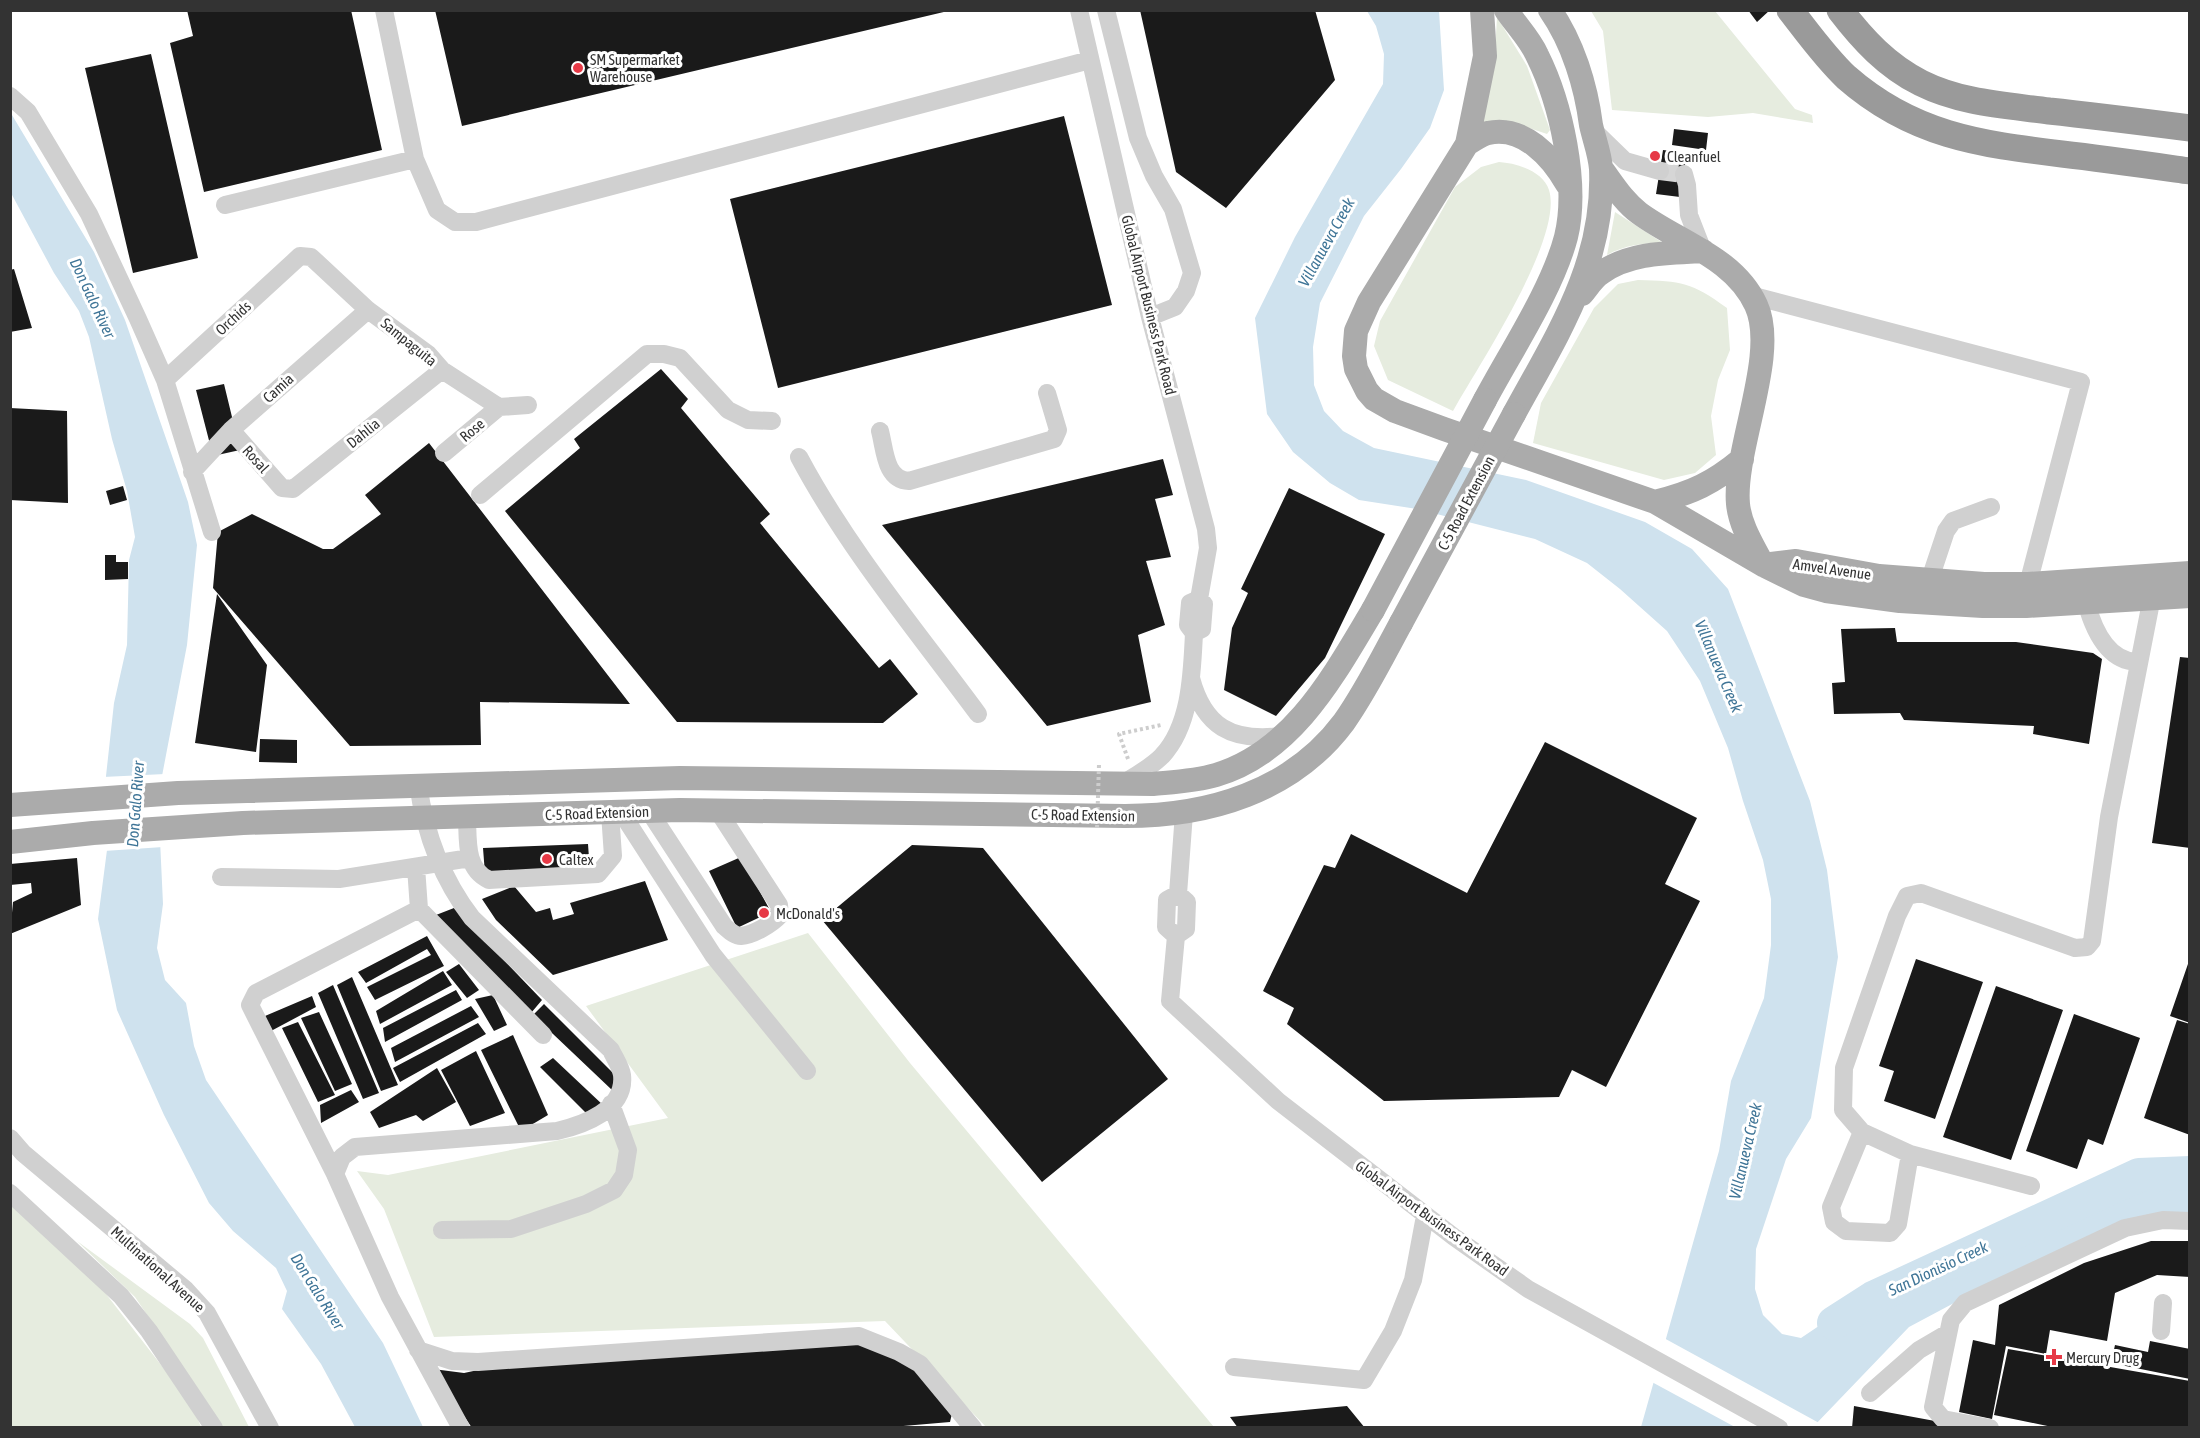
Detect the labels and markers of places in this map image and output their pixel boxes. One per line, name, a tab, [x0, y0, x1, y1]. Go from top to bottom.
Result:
place label: SM Supermarket Warehouse	[590, 51, 680, 85]
marker: SM Supermarket Warehouse	[571, 61, 585, 75]
place label: Cleanfuel	[1667, 148, 1721, 165]
marker: Cleanfuel	[1648, 149, 1662, 163]
place label: Caltex	[559, 851, 594, 868]
marker: Caltex	[540, 852, 554, 866]
place label: McDonald's	[776, 905, 840, 922]
marker: McDonald's	[757, 906, 771, 920]
place label: Mercury Drug	[2066, 1349, 2140, 1366]
marker: Mercury Drug	[2047, 1350, 2061, 1364]

